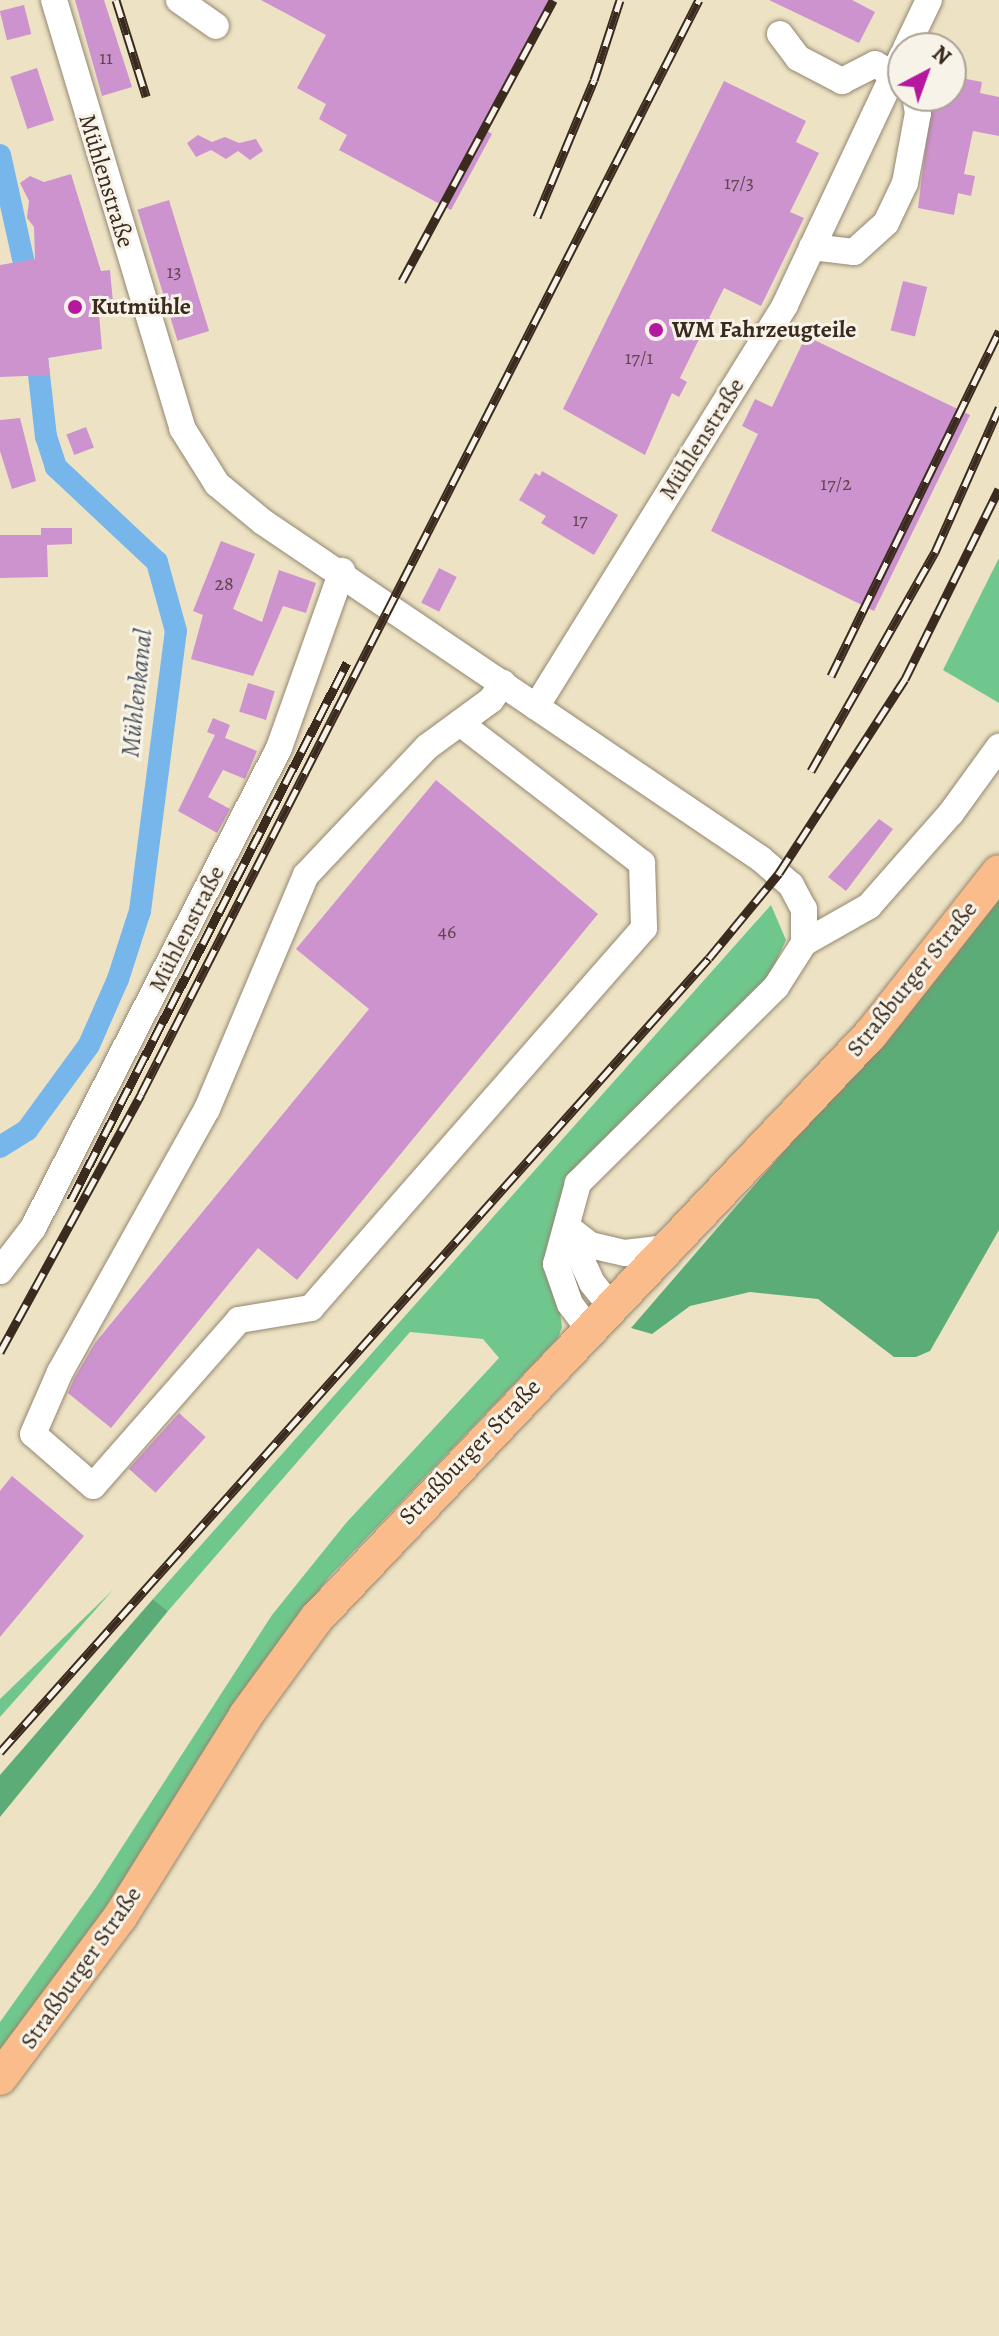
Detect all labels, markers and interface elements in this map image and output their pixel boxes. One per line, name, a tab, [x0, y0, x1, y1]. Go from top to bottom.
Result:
north arrow	[887, 32, 967, 112]
text: N	[926, 39, 957, 72]
house number: 11	[99, 45, 113, 69]
street label: Mühlenstraße	[72, 111, 140, 251]
house number: 17/3	[724, 170, 754, 194]
house number: 13	[166, 259, 182, 283]
place label: Kutmühle	[91, 293, 191, 321]
marker: Kutmühle	[66, 298, 84, 316]
place label: WM Fahrzeugteile	[672, 316, 856, 344]
marker: WM Fahrzeugteile	[647, 321, 665, 339]
house number: 17/1	[625, 345, 653, 369]
street label: Mühlenstraße	[653, 373, 751, 505]
house number: 17/2	[820, 471, 852, 495]
house number: 17	[572, 507, 588, 531]
house number: 28	[214, 571, 234, 595]
water label: Mühlenkanal	[115, 627, 159, 759]
street label: Mühlenstraße	[143, 861, 231, 997]
street label: Straßburger Straße	[840, 895, 984, 1063]
house number: 46	[438, 919, 456, 943]
street label: Straßburger Straße	[393, 1373, 547, 1531]
street label: Straßburger Straße	[14, 1881, 148, 2055]

